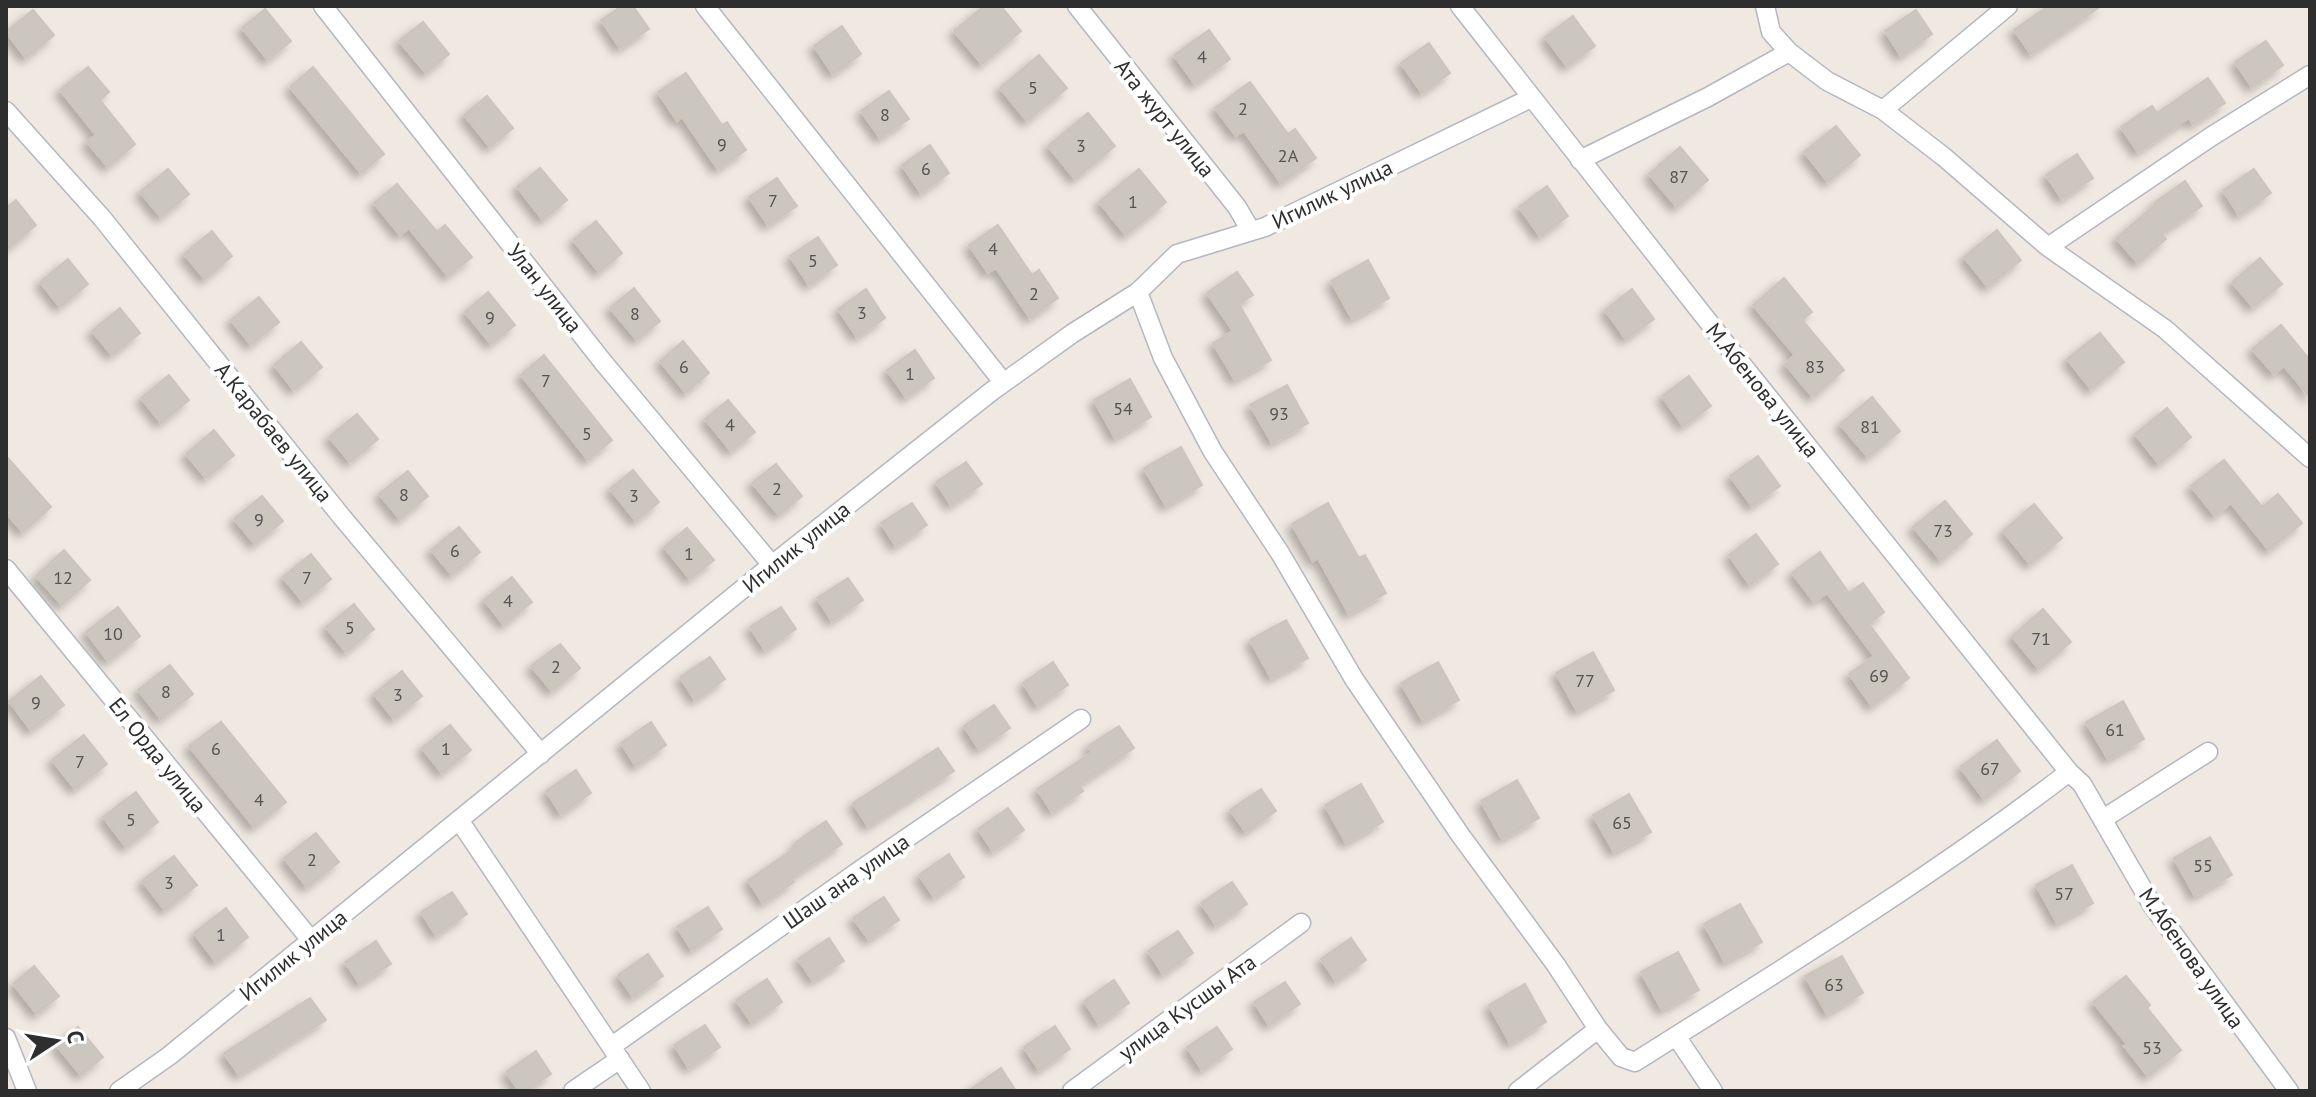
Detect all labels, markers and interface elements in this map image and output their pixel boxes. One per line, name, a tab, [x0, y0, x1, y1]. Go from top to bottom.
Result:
house number: 4	[1197, 45, 1207, 68]
street label: Ата журт улица	[1109, 53, 1221, 183]
house number: 5	[1028, 76, 1038, 99]
house number: 2	[1238, 97, 1248, 120]
house number: 8	[880, 103, 890, 126]
house number: 9	[717, 133, 727, 156]
house number: 3	[1076, 134, 1086, 157]
house number: 2А	[1278, 144, 1299, 167]
street label: Игилик улица	[1267, 153, 1397, 235]
house number: 6	[921, 157, 931, 180]
house number: 87	[1669, 165, 1689, 188]
house number: 7	[768, 189, 778, 212]
house number: 1	[1128, 190, 1138, 213]
house number: 4	[988, 237, 998, 260]
street label: Улан улица	[501, 238, 589, 338]
house number: 5	[808, 249, 818, 272]
house number: 2	[1029, 282, 1039, 305]
house number: 3	[857, 301, 867, 324]
house number: 8	[630, 302, 640, 325]
house number: 9	[485, 306, 495, 329]
street label: М.Абенова улица	[1700, 317, 1826, 463]
house number: 6	[679, 355, 689, 378]
house number: 83	[1805, 355, 1825, 378]
street label: А.Карабаев улица	[209, 356, 339, 508]
house number: 1	[905, 362, 915, 385]
house number: 7	[541, 369, 551, 392]
house number: 54	[1113, 397, 1133, 420]
house number: 93	[1269, 402, 1289, 425]
house number: 4	[725, 413, 735, 436]
house number: 81	[1860, 415, 1880, 438]
house number: 5	[582, 422, 592, 445]
house number: 2	[772, 477, 782, 500]
house number: 8	[399, 483, 409, 506]
house number: 3	[629, 484, 639, 507]
street label: Игилик улица	[736, 495, 856, 599]
house number: 9	[254, 508, 264, 531]
house number: 73	[1933, 519, 1953, 542]
house number: 6	[450, 539, 460, 562]
house number: 1	[684, 542, 694, 565]
house number: 12	[53, 566, 73, 589]
house number: 7	[302, 566, 312, 589]
house number: 4	[503, 589, 513, 612]
house number: 5	[345, 616, 355, 639]
house number: 10	[103, 622, 123, 645]
house number: 71	[2031, 627, 2051, 650]
house number: 2	[551, 655, 561, 678]
house number: 69	[1869, 664, 1889, 687]
house number: 77	[1575, 669, 1595, 692]
house number: 8	[161, 680, 171, 703]
house number: 3	[393, 683, 403, 706]
house number: 9	[31, 691, 41, 714]
street label: Ел Орда улица	[103, 692, 213, 818]
house number: 61	[2105, 718, 2125, 741]
house number: 6	[211, 737, 221, 760]
house number: 1	[441, 737, 451, 760]
house number: 7	[75, 750, 85, 773]
house number: 67	[1980, 757, 2000, 780]
house number: 4	[254, 788, 264, 811]
house number: 5	[126, 808, 136, 831]
house number: 65	[1612, 811, 1632, 834]
street label: Шаш ана улица	[777, 827, 915, 935]
house number: 2	[307, 848, 317, 871]
house number: 55	[2193, 854, 2213, 877]
house number: 3	[164, 871, 174, 894]
house number: 57	[2054, 882, 2074, 905]
street label: М.Абенова улица	[2133, 882, 2251, 1034]
street label: Игилик улица	[233, 903, 353, 1007]
house number: 1	[216, 923, 226, 946]
street label: улица Кусшы Ата	[1113, 948, 1261, 1066]
house number: 63	[1824, 973, 1844, 996]
north arrow	[16, 1001, 96, 1081]
text: С	[61, 1028, 91, 1046]
house number: 53	[2142, 1036, 2162, 1059]

